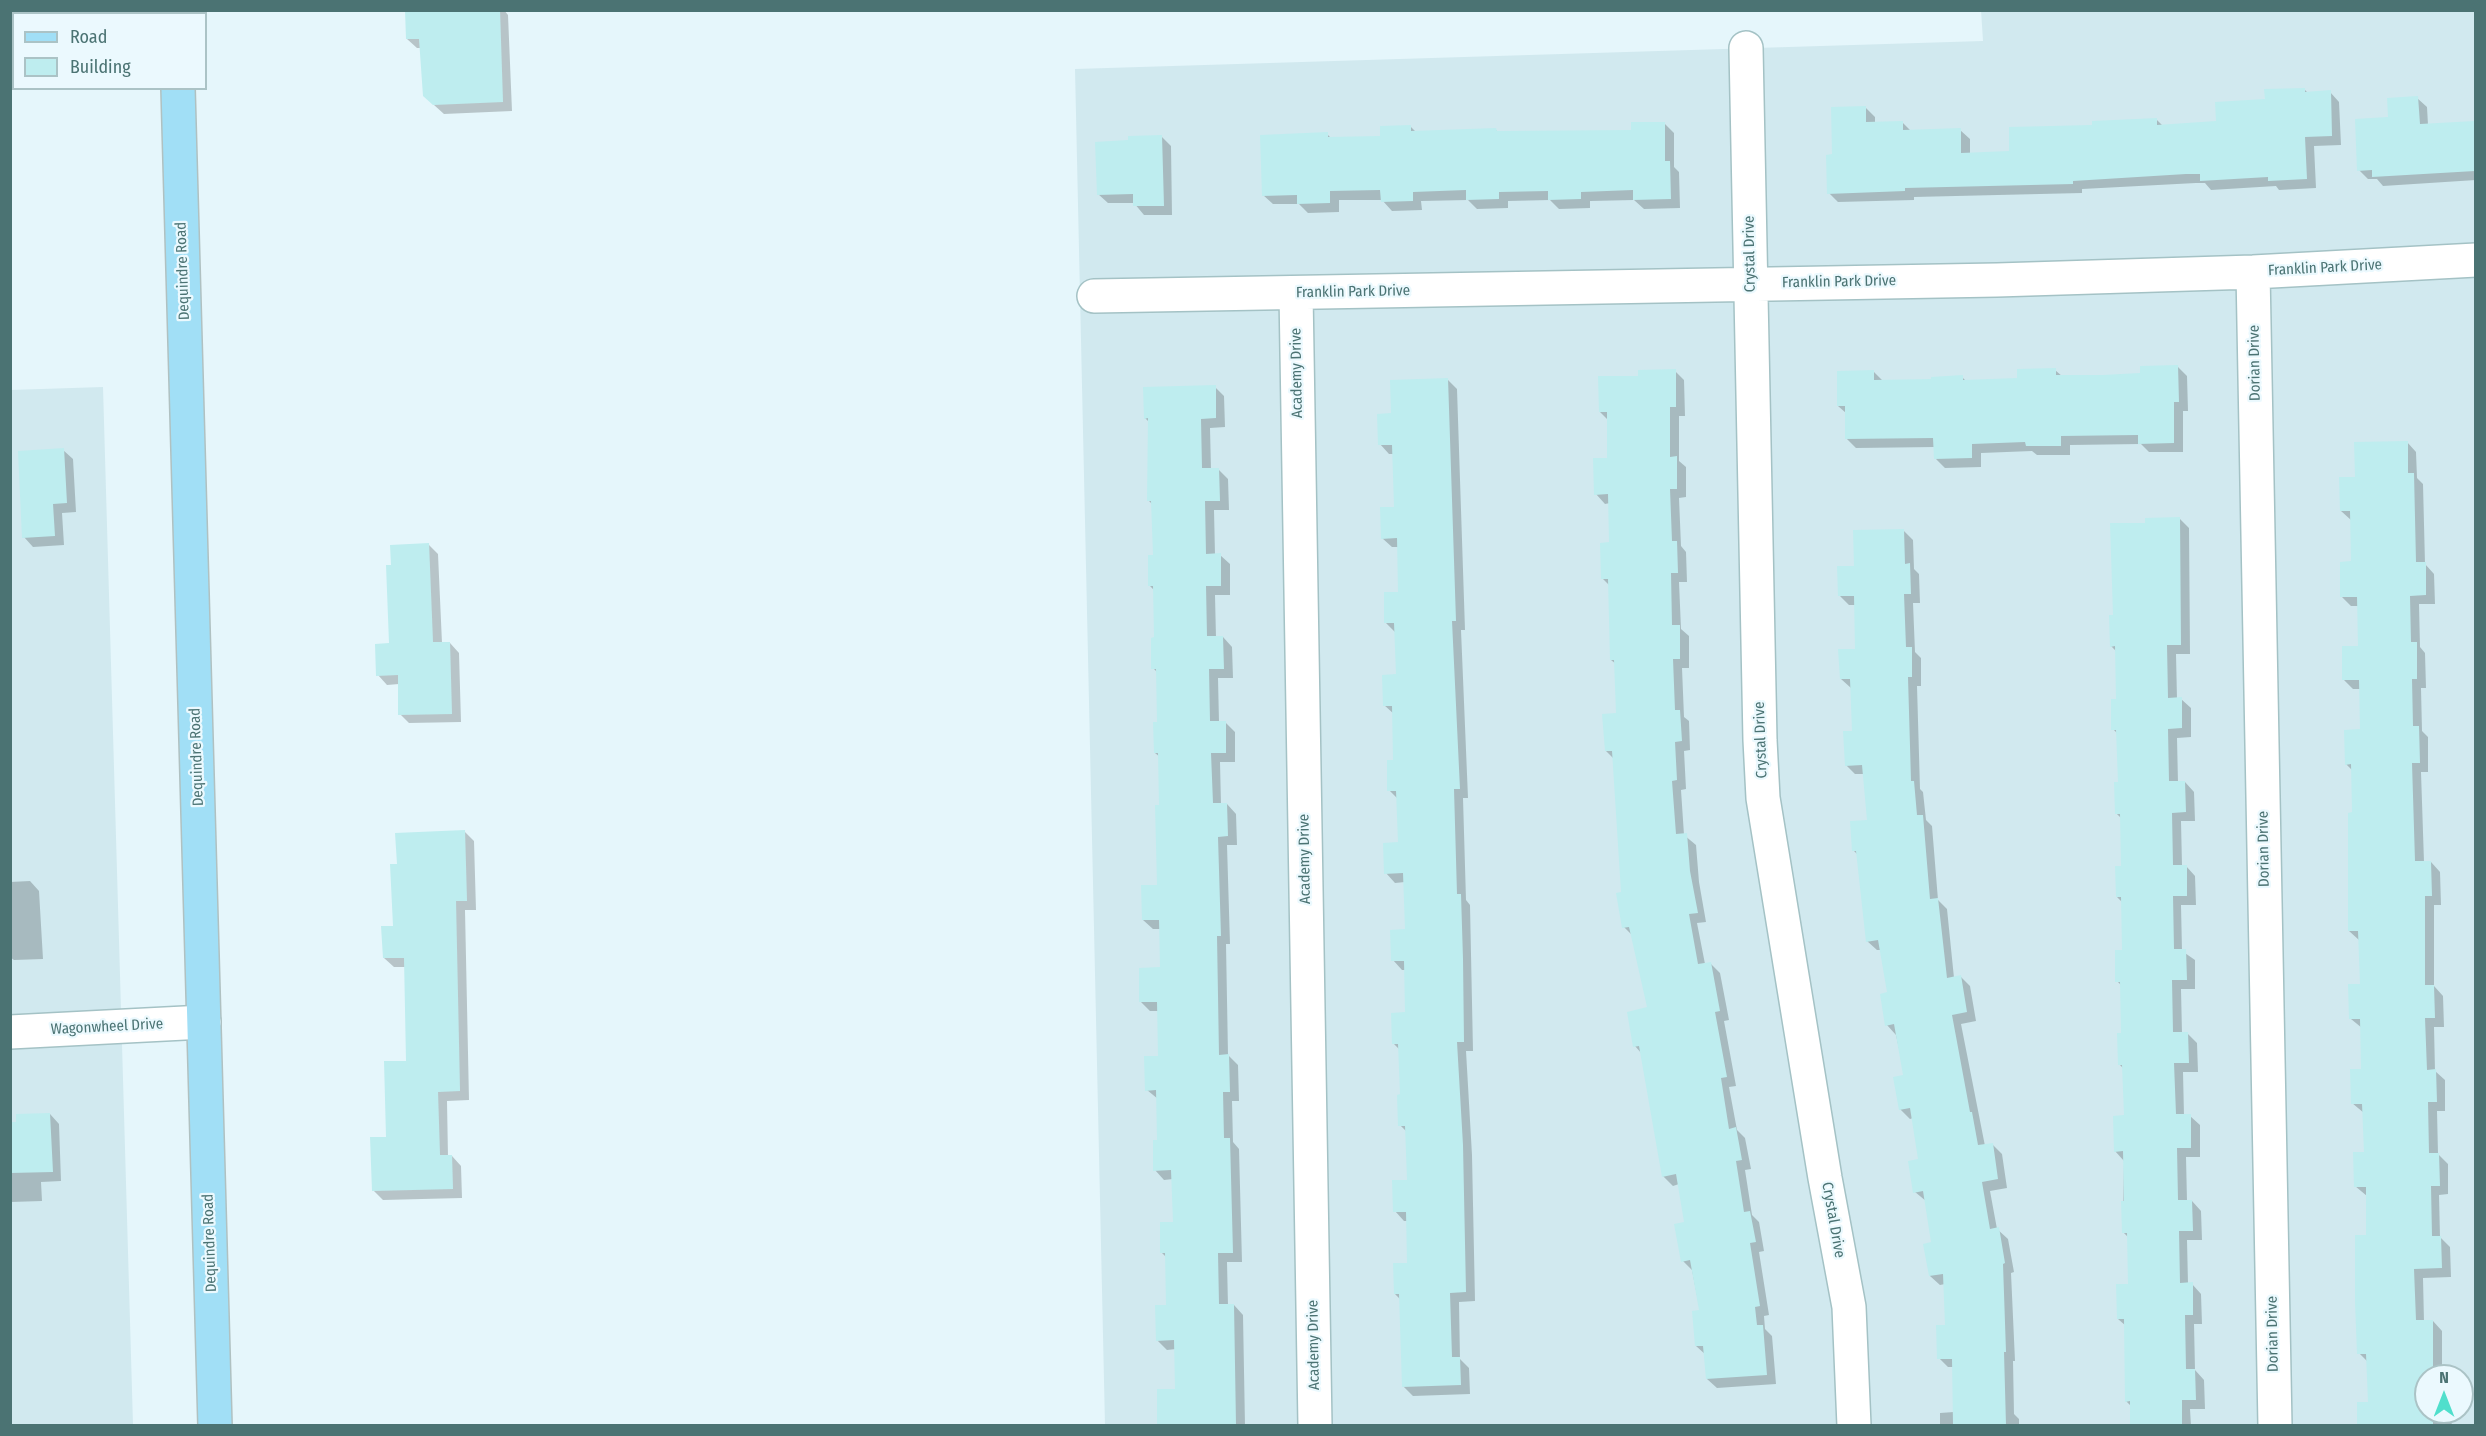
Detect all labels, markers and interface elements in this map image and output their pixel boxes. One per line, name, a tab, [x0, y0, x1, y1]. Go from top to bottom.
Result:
legend	[12, 12, 207, 90]
text: Road	[70, 26, 107, 48]
text: Building	[70, 56, 131, 78]
street label: Crystal Drive	[1740, 215, 1760, 293]
street label: Dequindre Road	[172, 221, 194, 321]
street label: Franklin Park Drive	[2268, 256, 2382, 280]
street label: Franklin Park Drive	[1782, 272, 1896, 292]
street label: Franklin Park Drive	[1296, 282, 1410, 302]
street label: Dorian Drive	[2245, 325, 2265, 401]
street label: Academy Drive	[1287, 328, 1307, 418]
street label: Crystal Drive	[1751, 701, 1771, 779]
street label: Dequindre Road	[186, 707, 208, 807]
street label: Dorian Drive	[2254, 811, 2274, 887]
street label: Academy Drive	[1295, 814, 1315, 904]
street label: Wagonwheel Drive	[50, 1015, 164, 1039]
street label: Crystal Drive	[1817, 1181, 1849, 1259]
street label: Dequindre Road	[199, 1193, 221, 1293]
street label: Dorian Drive	[2263, 1296, 2283, 1372]
street label: Academy Drive	[1304, 1300, 1324, 1390]
north arrow	[2414, 1364, 2474, 1424]
text: N	[2439, 1368, 2449, 1387]

